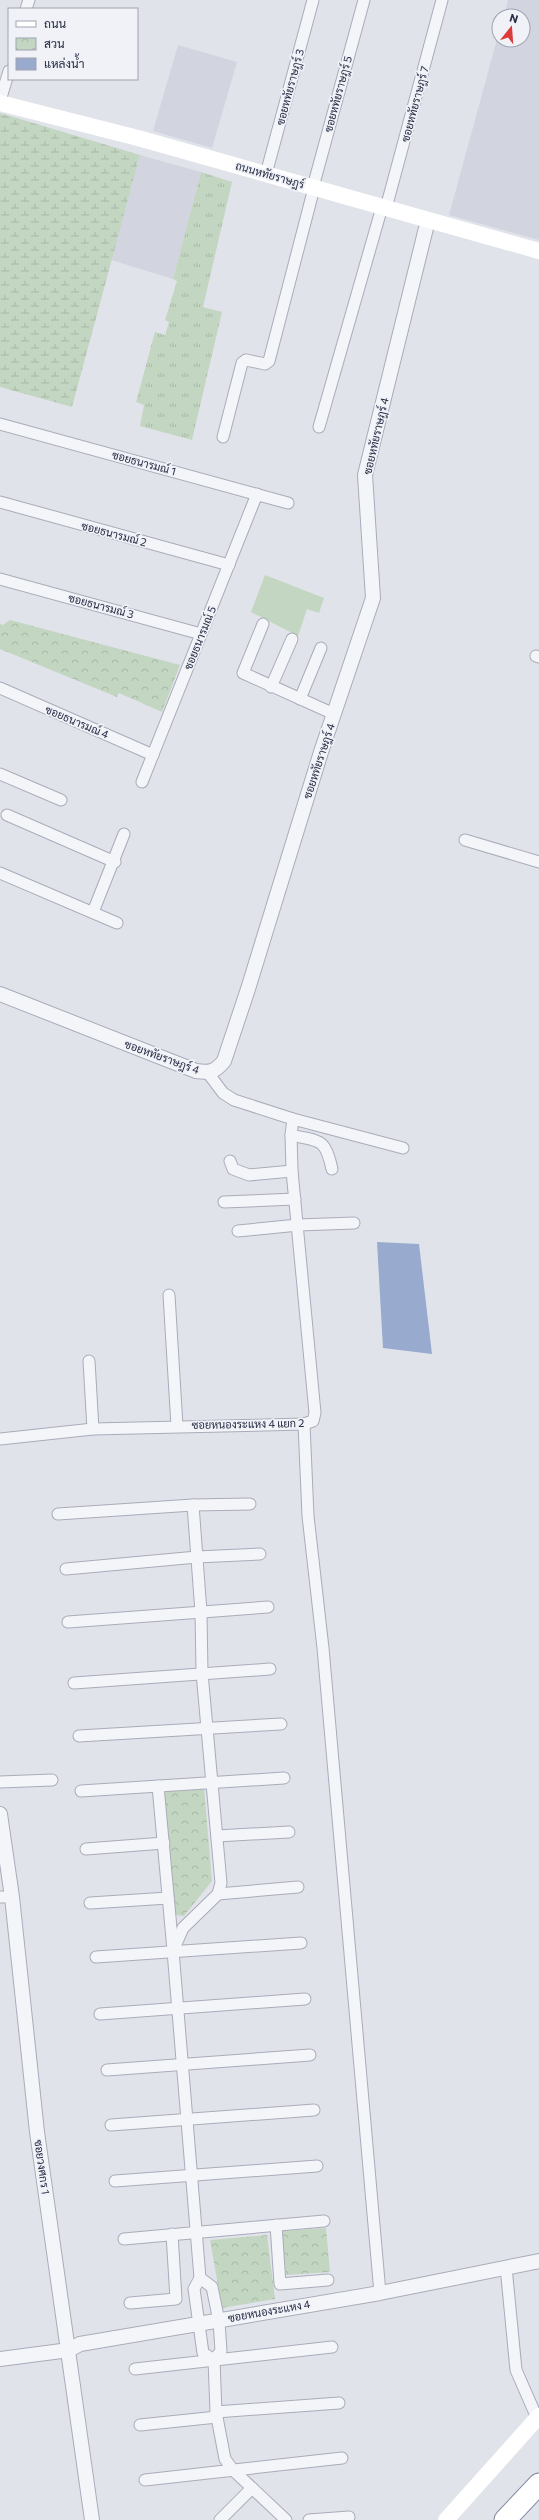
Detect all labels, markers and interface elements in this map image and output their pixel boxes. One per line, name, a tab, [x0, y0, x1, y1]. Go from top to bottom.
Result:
legend	[8, 8, 138, 80]
north arrow	[491, 8, 531, 48]
text: N	[508, 11, 520, 25]
text: ถนน	[44, 16, 67, 30]
text: สวน	[44, 36, 65, 50]
street label: ซอยหทัยราษฎร์ 3	[272, 47, 308, 127]
text: แหล่งน้ำ	[44, 53, 84, 70]
street label: ซอยหทัยราษฎร์ 5	[320, 54, 356, 134]
street label: ซอยหทัยราษฎร์ 7	[397, 64, 433, 144]
street label: ถนนหทัยราษฎร์	[234, 158, 306, 192]
street label: ซอยหทัยราษฎร์ 4	[359, 395, 393, 476]
street label: ซอยธนารมณ์ 1	[111, 447, 178, 477]
street label: ซอยธนารมณ์ 2	[80, 518, 149, 549]
street label: ซอยธนารมณ์ 3	[67, 590, 136, 621]
street label: ซอยธนารมณ์ 5	[180, 604, 218, 672]
street label: ซอยธนารมณ์ 4	[43, 701, 112, 741]
street label: ซอยหทัยราษฎร์ 4	[299, 721, 339, 801]
street label: ซอยหทัยราษฎร์ 4	[122, 1036, 202, 1078]
street label: ซอยหนองระแหง 4 แยก 2	[192, 1416, 304, 1431]
street label: ซอยวงศกร 1	[32, 2139, 53, 2195]
street label: ซอยหนองระแหง 4	[227, 2297, 311, 2324]

